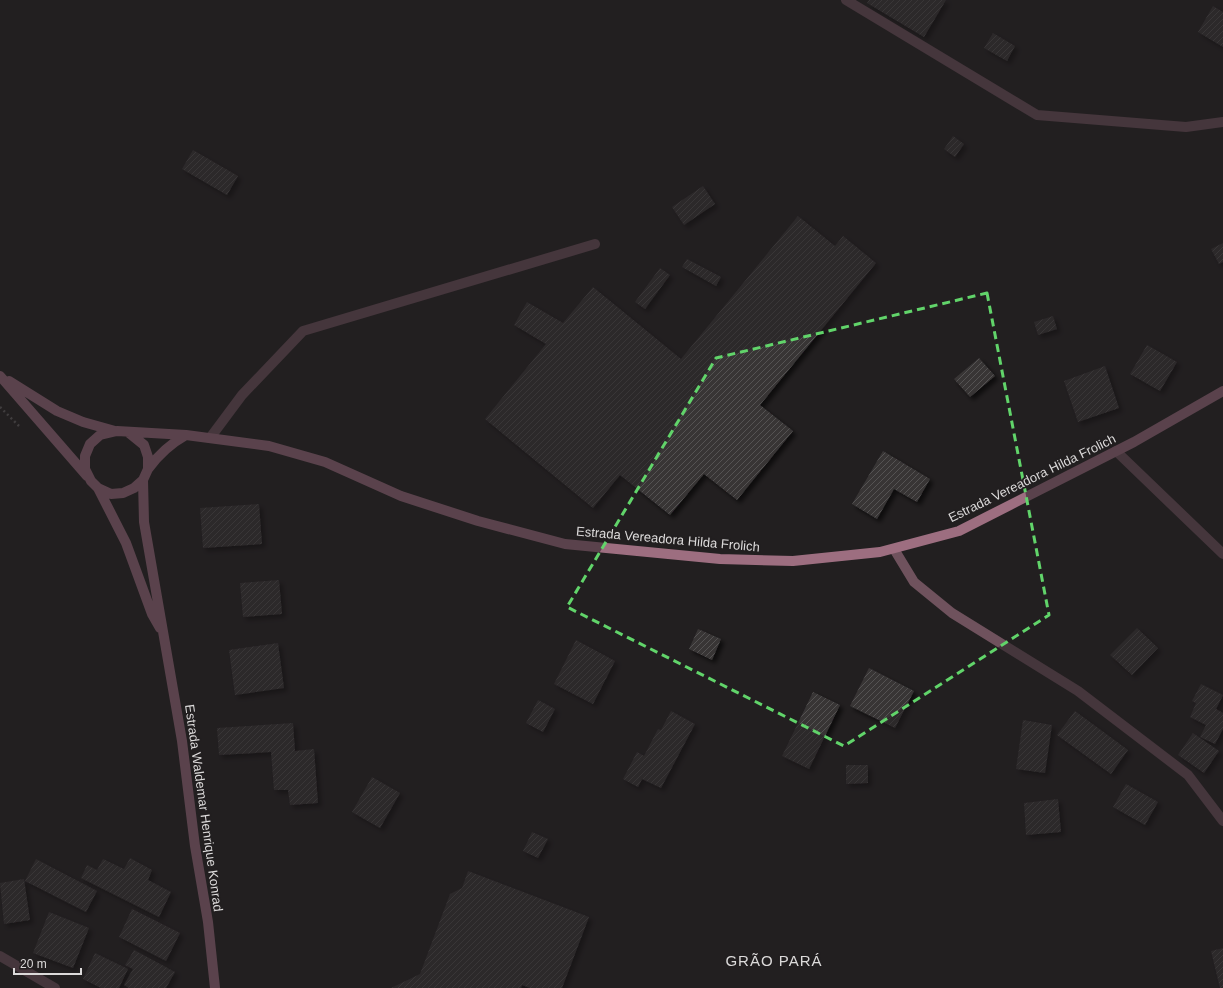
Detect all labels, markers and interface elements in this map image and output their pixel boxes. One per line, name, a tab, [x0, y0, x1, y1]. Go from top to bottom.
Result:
street label: Estrada Vereadora Hilda Frolich	[946, 431, 1118, 525]
street label: Estrada Vereadora Hilda Frolich	[576, 523, 760, 555]
street label: Estrada Waldemar Henrique Konrad	[182, 703, 226, 913]
scale bar	[14, 950, 81, 976]
district label: GRÃO PARÁ	[725, 952, 823, 969]
text: 20 m	[20, 957, 47, 971]

